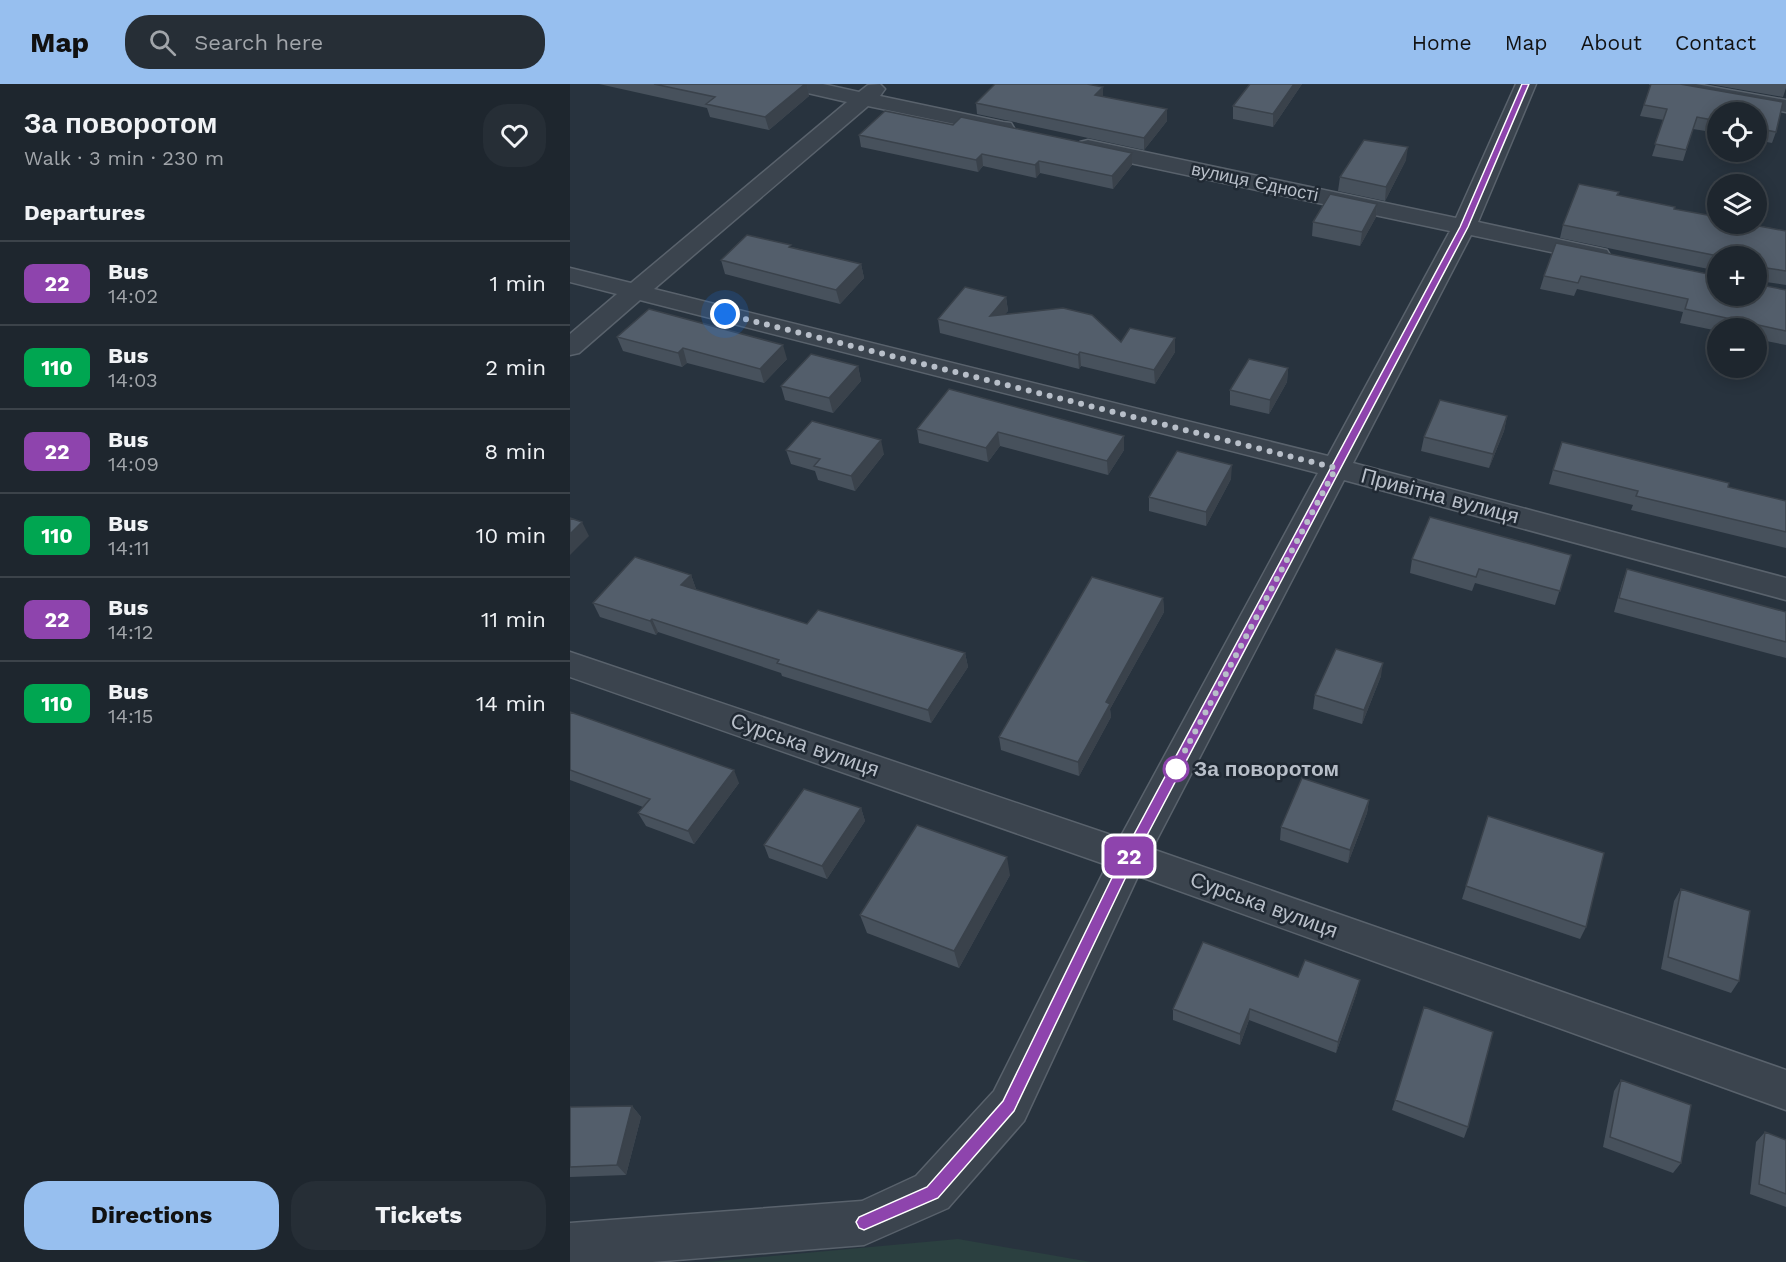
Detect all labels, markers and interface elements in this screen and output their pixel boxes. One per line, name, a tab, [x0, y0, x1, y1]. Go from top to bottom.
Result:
search box	[125, 15, 545, 69]
text: Map	[30, 26, 89, 59]
icon: search	[146, 26, 179, 59]
text: Search here	[194, 30, 323, 55]
text: Home	[1412, 30, 1472, 55]
text: Map	[1505, 30, 1548, 55]
text: About	[1581, 30, 1642, 55]
text: Contact	[1675, 30, 1756, 55]
map controls	[1707, 102, 1767, 378]
button: locate	[1707, 102, 1767, 162]
button: heart	[483, 104, 546, 167]
text: За поворотом	[24, 107, 217, 140]
text: Walk · 3 min · 230 m	[24, 146, 224, 170]
street label: вулиця Єдності	[1190, 158, 1320, 205]
button: layers	[1707, 174, 1767, 234]
text: Departures	[24, 200, 145, 225]
button: +	[1707, 246, 1767, 306]
text: Bus	[108, 259, 148, 284]
text: 22	[44, 271, 70, 296]
text: 1 min	[489, 271, 546, 296]
text: 14:02	[108, 284, 158, 308]
your location	[710, 299, 740, 329]
button: −	[1707, 318, 1767, 378]
text: Bus	[108, 343, 148, 368]
text: 110	[41, 355, 73, 380]
text: 2 min	[485, 355, 546, 380]
text: 14:03	[108, 368, 158, 392]
text: Bus	[108, 427, 148, 452]
text: 22	[44, 439, 70, 464]
text: 8 min	[485, 439, 546, 464]
text: 14:09	[108, 452, 159, 476]
street label: Привітна вулиця	[1358, 462, 1522, 529]
text: Bus	[108, 511, 148, 536]
text: 110	[41, 523, 73, 548]
text: 10 min	[476, 523, 546, 548]
text: 14:11	[108, 536, 150, 560]
text: Bus	[108, 595, 148, 620]
text: 22	[44, 607, 70, 632]
text: 11 min	[481, 607, 546, 632]
text: 14:12	[108, 620, 153, 644]
text: Bus	[108, 679, 148, 704]
text: 110	[41, 691, 73, 716]
text: 14 min	[476, 691, 546, 716]
text: 14:15	[108, 704, 153, 728]
street label: Сурська вулиця	[728, 707, 883, 782]
marker: За поворотом	[1163, 756, 1189, 782]
place label: За поворотом	[1194, 756, 1339, 781]
line badge: 22	[1102, 836, 1156, 876]
text: 22	[1116, 844, 1142, 869]
street label: Сурська вулиця	[1187, 866, 1341, 943]
button: Directions	[24, 1181, 279, 1250]
button: Tickets	[291, 1181, 546, 1250]

